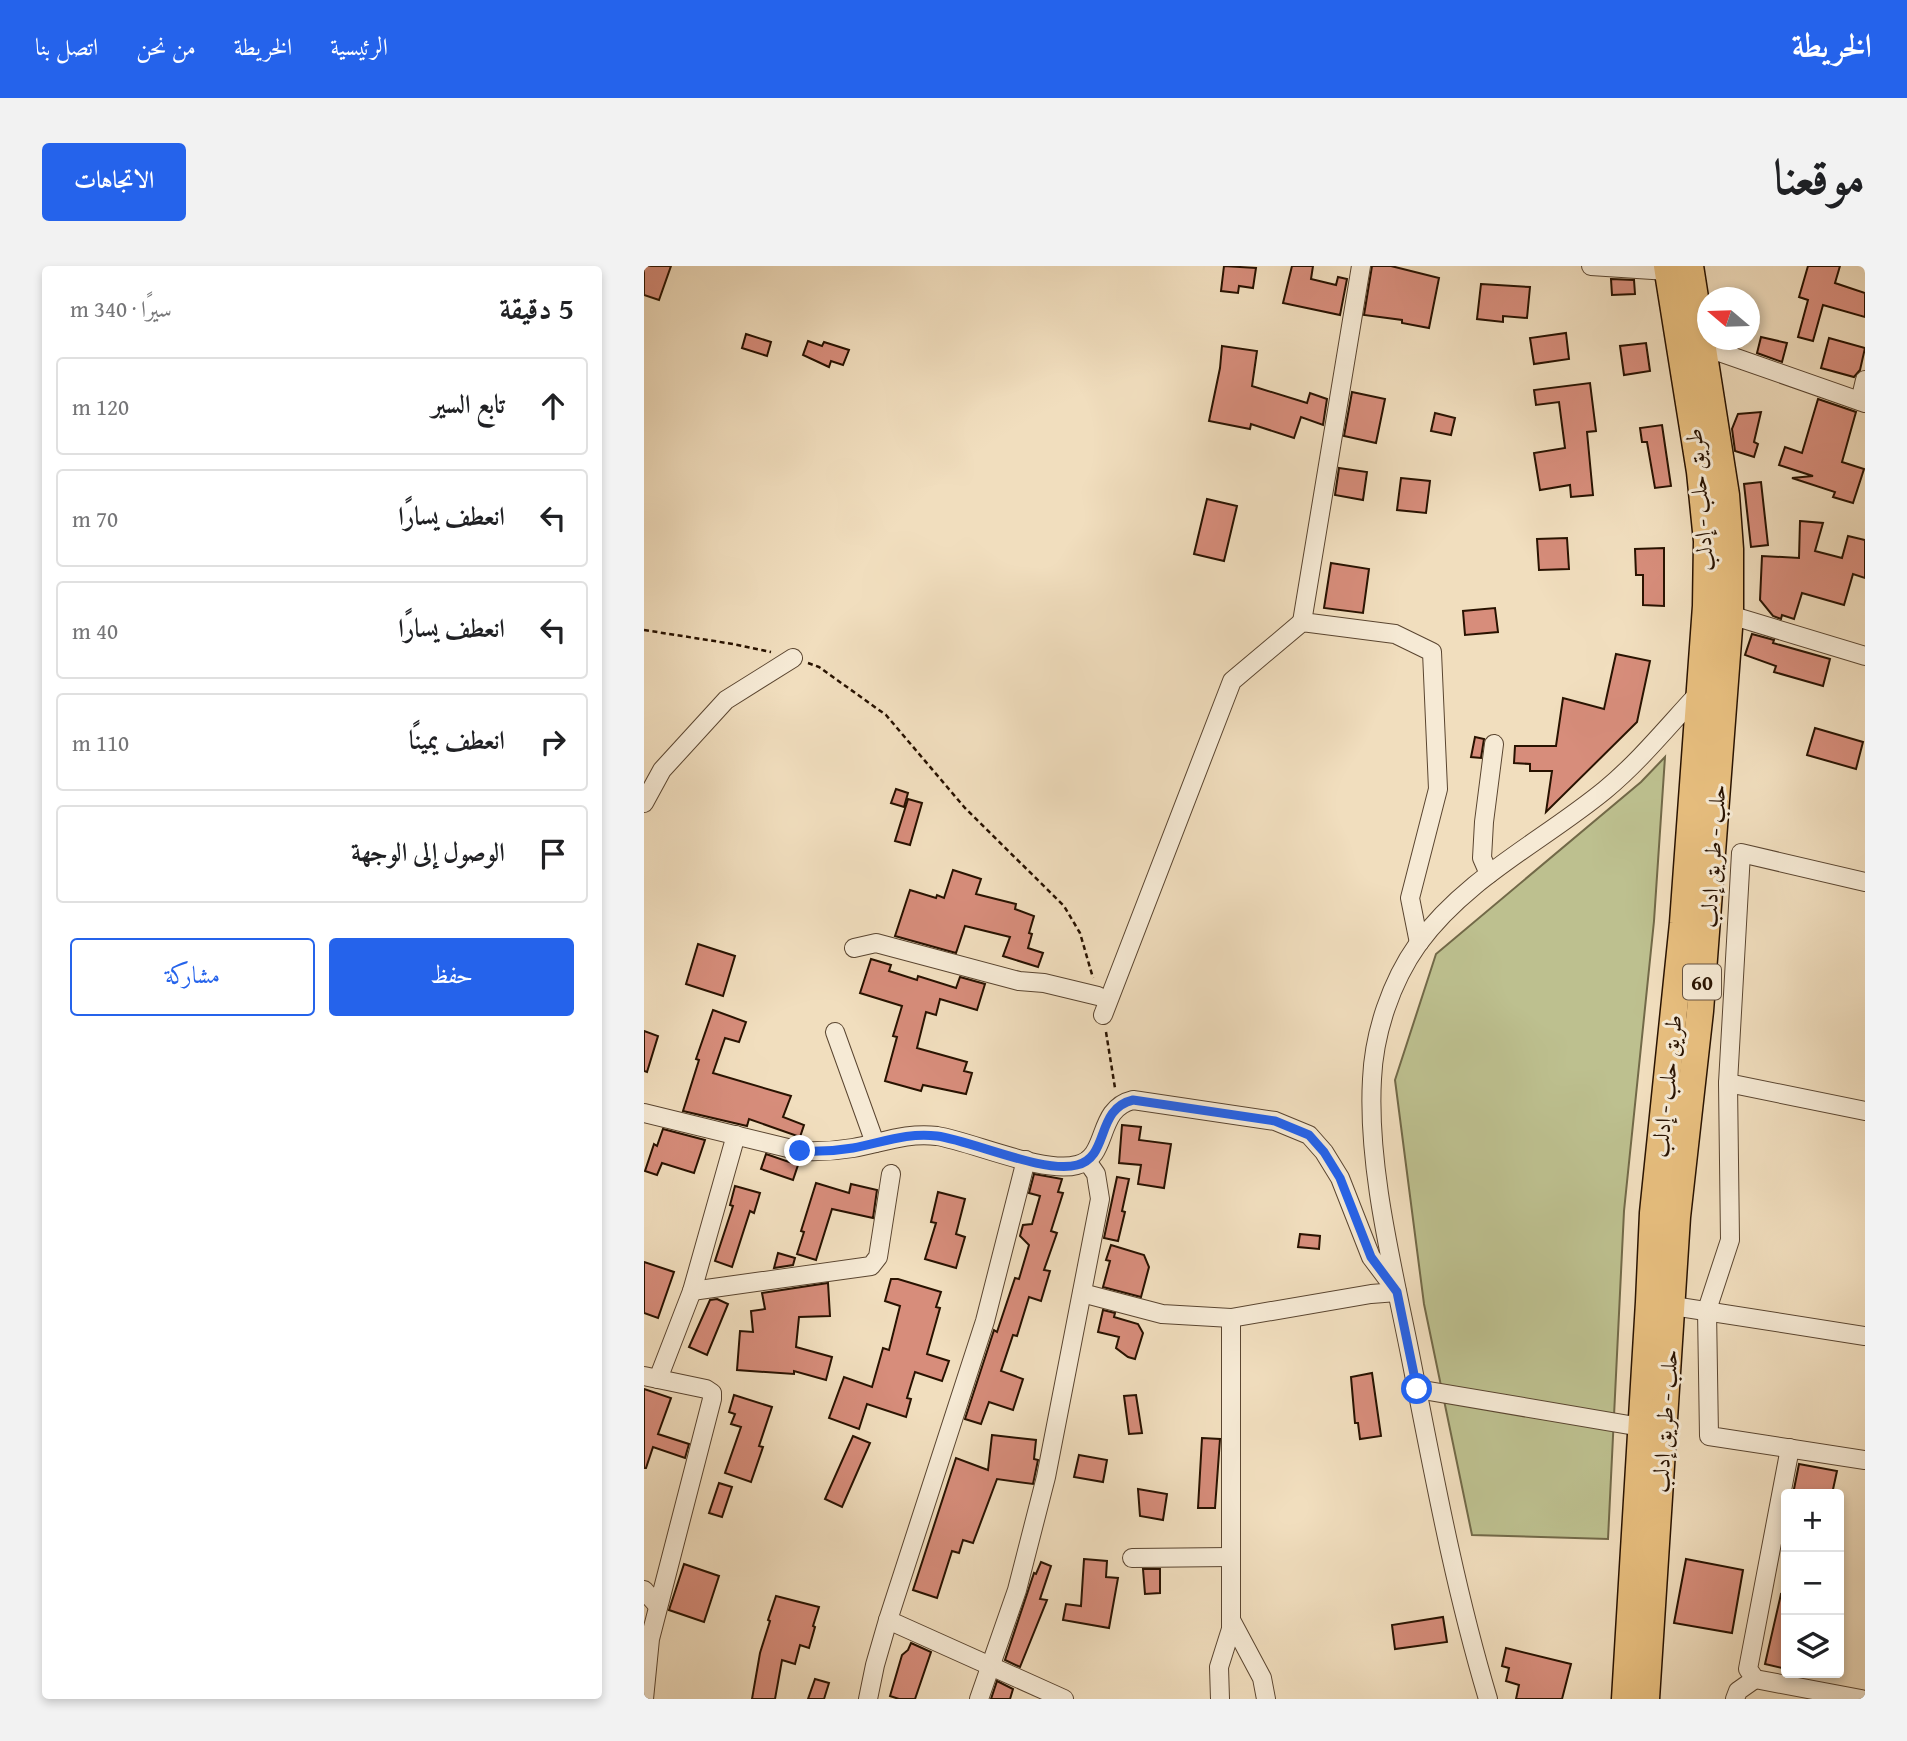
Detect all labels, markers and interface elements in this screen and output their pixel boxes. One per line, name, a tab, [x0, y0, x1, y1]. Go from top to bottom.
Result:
text: الخريطة	[1792, 21, 1872, 69]
text: اتصل بنا	[35, 29, 98, 64]
text: من نحن	[136, 29, 196, 64]
text: الخريطة	[234, 29, 292, 64]
text: الرئيسية	[330, 29, 388, 64]
text: موقعنا	[1773, 140, 1865, 212]
button: الاتجاهات	[42, 143, 186, 221]
text: 5 دقيقة	[499, 286, 574, 330]
north arrow	[1697, 287, 1760, 350]
text: سيرًا · 340 m	[70, 292, 172, 325]
text: تابع السير	[431, 384, 505, 423]
icon: ahead	[534, 387, 572, 425]
text: 120 m	[72, 390, 129, 423]
street label: طريق حلب - إدلب	[1676, 427, 1722, 573]
text: انعطف يسارًا	[398, 496, 505, 535]
icon: left	[534, 499, 572, 537]
text: 70 m	[72, 502, 118, 535]
text: انعطف يسارًا	[398, 608, 505, 647]
icon: left	[534, 611, 572, 649]
text: 40 m	[72, 614, 118, 647]
text: انعطف يمينًا	[409, 720, 505, 759]
icon: right	[534, 723, 572, 761]
text: 110 m	[72, 726, 129, 759]
street label: حلب - طريق إدلب	[1691, 783, 1733, 929]
text: الوصول إلى الوجهة	[351, 832, 505, 871]
icon: arrive	[534, 835, 572, 873]
button: مشاركة	[70, 938, 315, 1016]
button: حفظ	[329, 938, 574, 1016]
road number: 60	[1683, 964, 1721, 1000]
street label: طريق حلب - إدلب	[1642, 1013, 1690, 1159]
route end	[784, 1135, 815, 1166]
street label: حلب - طريق إدلب	[1643, 1348, 1685, 1494]
route start	[1401, 1373, 1432, 1404]
map controls	[1781, 1489, 1844, 1678]
button: +	[1781, 1489, 1844, 1552]
button: −	[1781, 1552, 1844, 1615]
button: layers	[1781, 1615, 1844, 1678]

